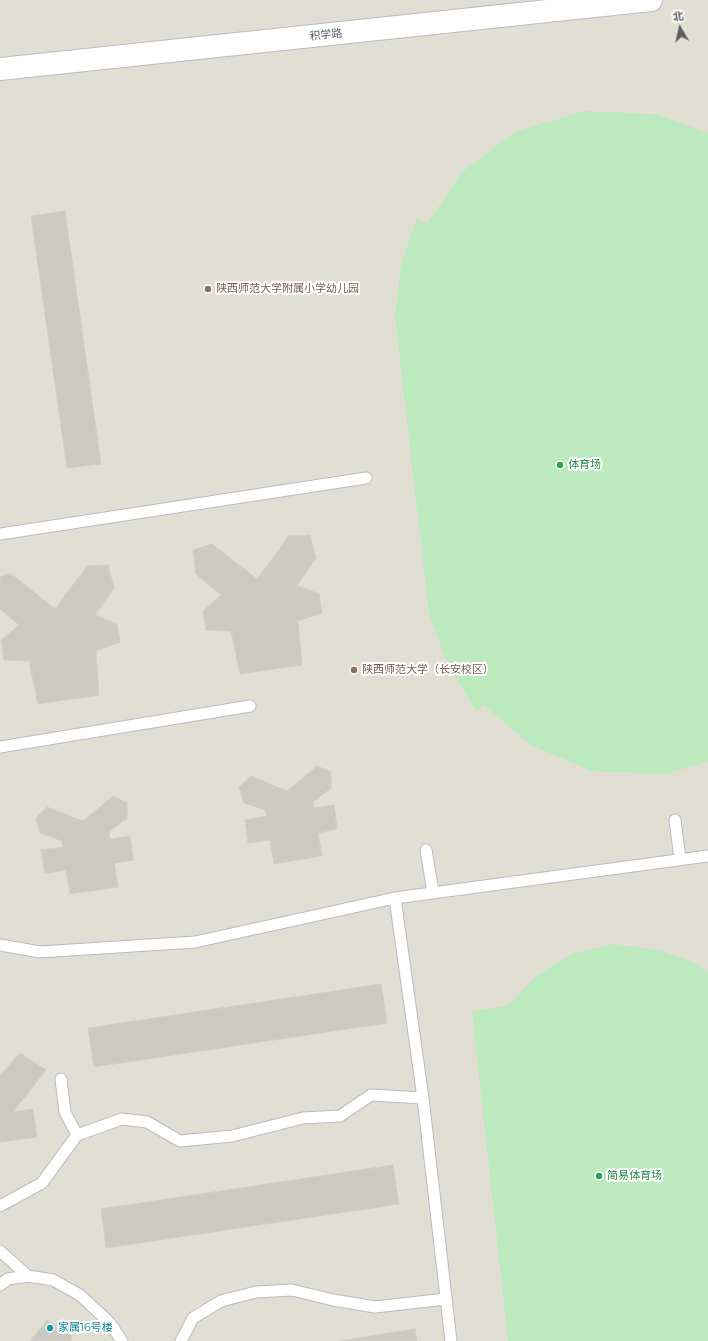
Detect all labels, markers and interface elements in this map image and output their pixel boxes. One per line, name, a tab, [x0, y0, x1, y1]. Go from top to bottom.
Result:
north arrow	[660, 8, 700, 48]
text: 北	[672, 8, 685, 24]
street label: 积学路	[309, 27, 343, 43]
place label: 陕西师范大学附属小学幼儿园	[216, 282, 359, 296]
marker: 陕西师范大学附属小学幼儿园	[203, 284, 213, 294]
place label: 体育场	[568, 458, 601, 472]
marker: 体育场	[555, 460, 565, 470]
place label: 陕西师范大学（长安校区）	[362, 663, 494, 677]
marker: 陕西师范大学（长安校区）	[349, 665, 359, 675]
place label: 简易体育场	[607, 1169, 662, 1183]
marker: 简易体育场	[594, 1171, 604, 1181]
place label: 家属16号楼	[58, 1321, 113, 1335]
marker: 家属16号楼	[45, 1323, 55, 1333]

